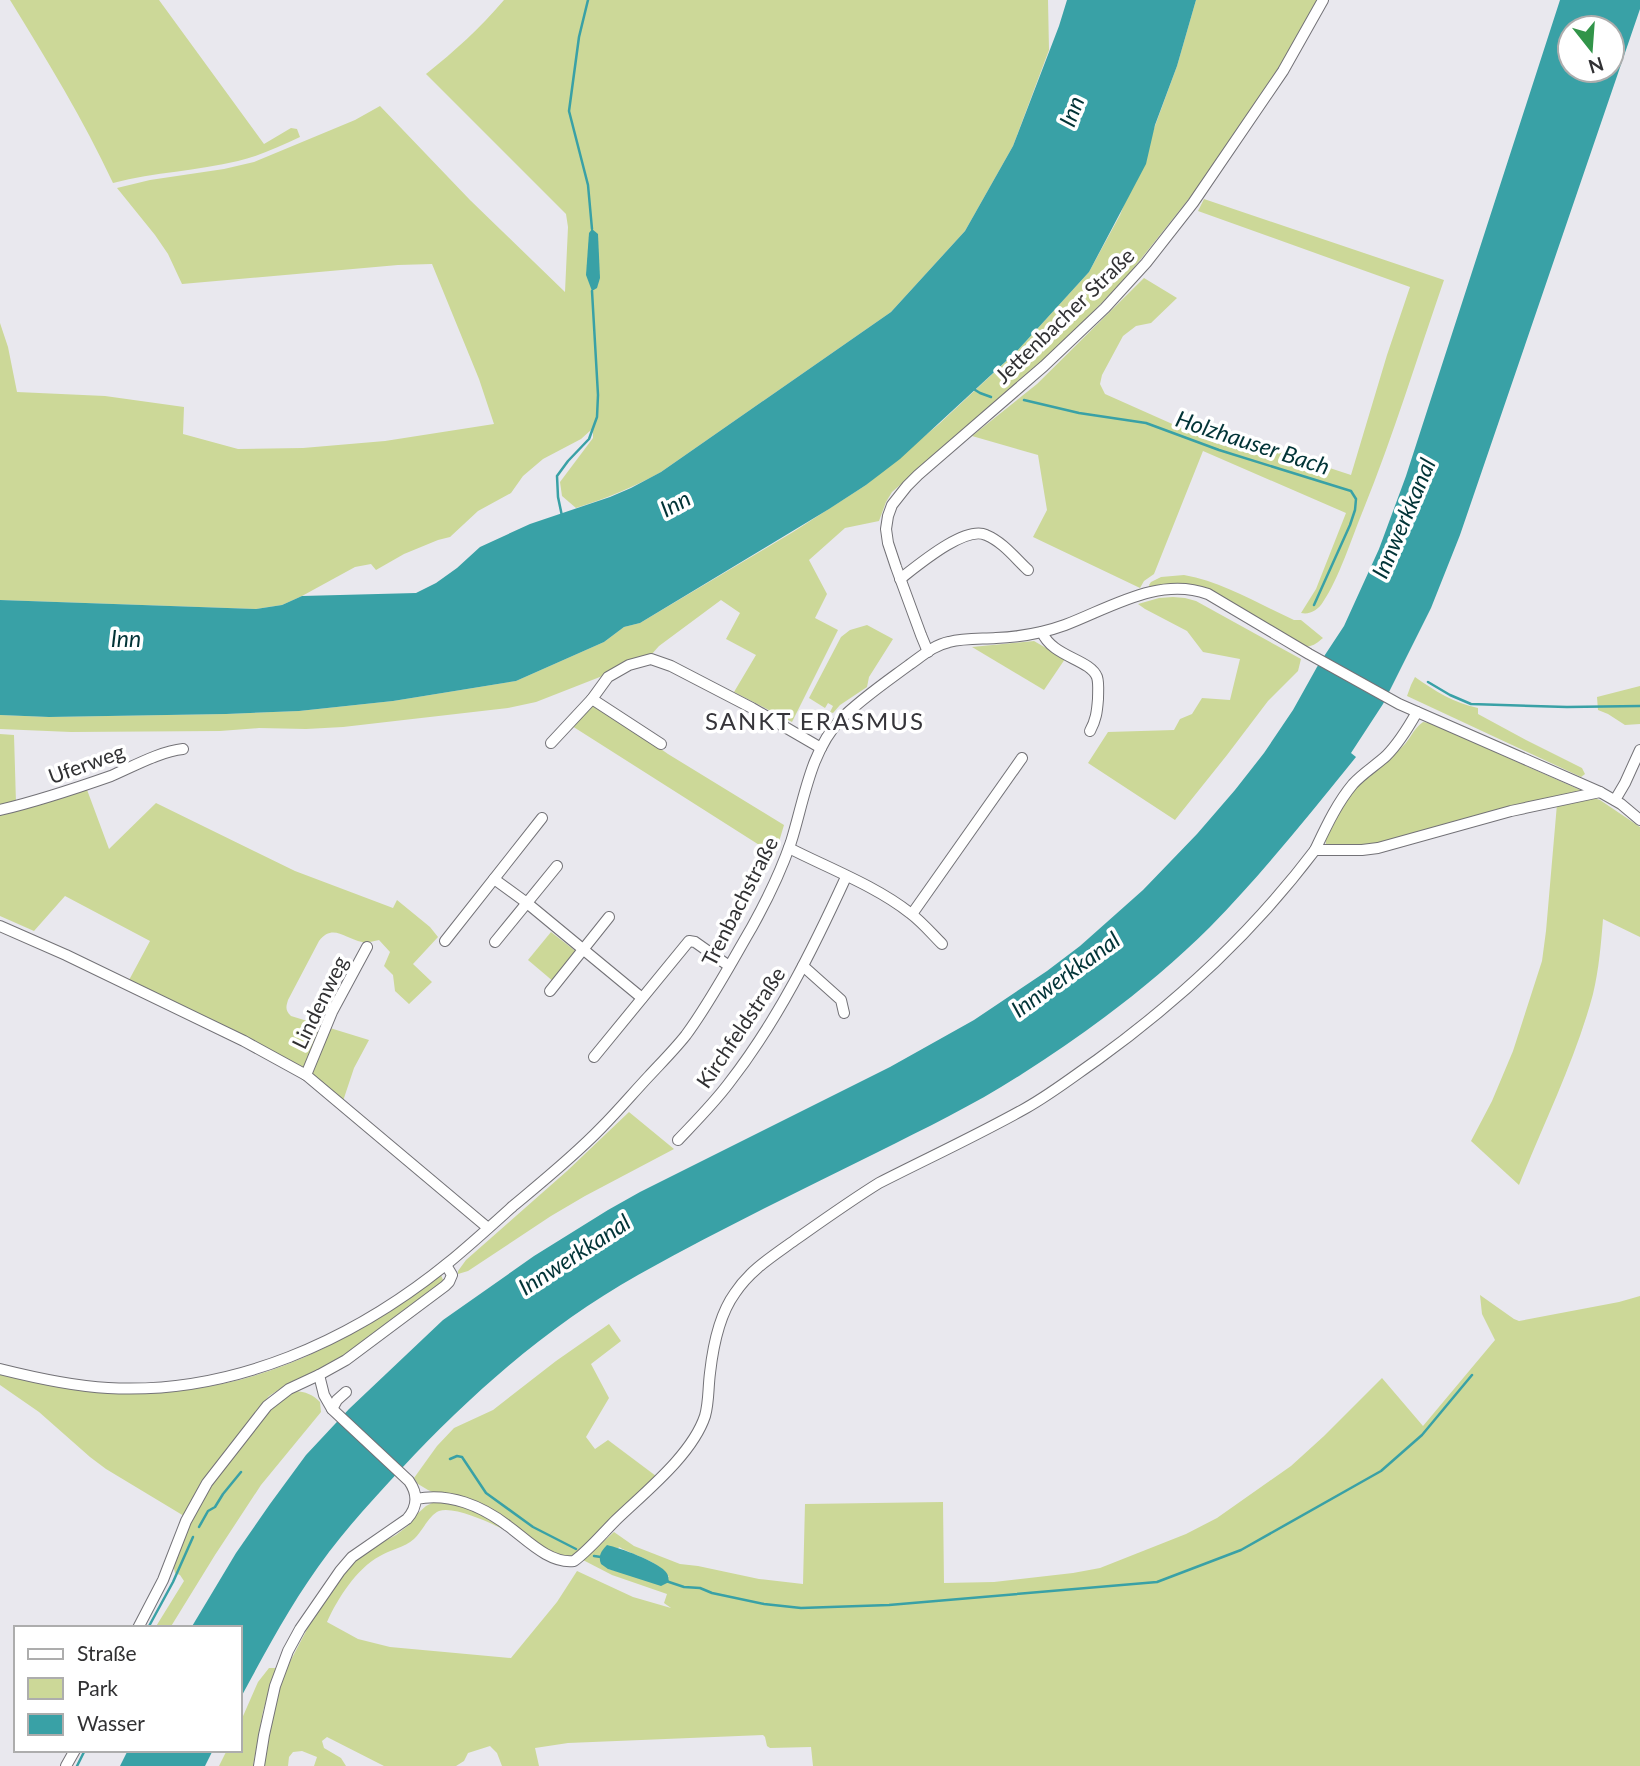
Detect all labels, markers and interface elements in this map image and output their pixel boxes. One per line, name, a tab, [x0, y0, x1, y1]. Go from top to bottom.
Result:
north arrow	[1556, 14, 1626, 84]
text: N	[1586, 53, 1606, 79]
water label: Inn	[1052, 92, 1090, 130]
street label: Jettenbacher Straße	[989, 242, 1139, 388]
water label: Holzhauser Bach	[1173, 404, 1333, 480]
water label: Innwerkkanal	[1365, 454, 1441, 582]
water label: Inn	[655, 484, 695, 522]
water label: Inn	[111, 624, 141, 652]
district label: SANKT ERASMUS	[705, 706, 925, 735]
street label: Uferweg	[44, 738, 128, 788]
street label: Trenbachstraße	[696, 832, 782, 970]
water label: Innwerkkanal	[1005, 925, 1125, 1023]
street label: Lindenweg	[286, 951, 352, 1053]
street label: Kirchfeldstraße	[690, 962, 790, 1092]
water label: Innwerkkanal	[513, 1207, 635, 1301]
legend	[14, 1626, 242, 1752]
text: Straße	[77, 1640, 137, 1665]
text: Park	[77, 1675, 118, 1700]
text: Wasser	[77, 1710, 145, 1735]

